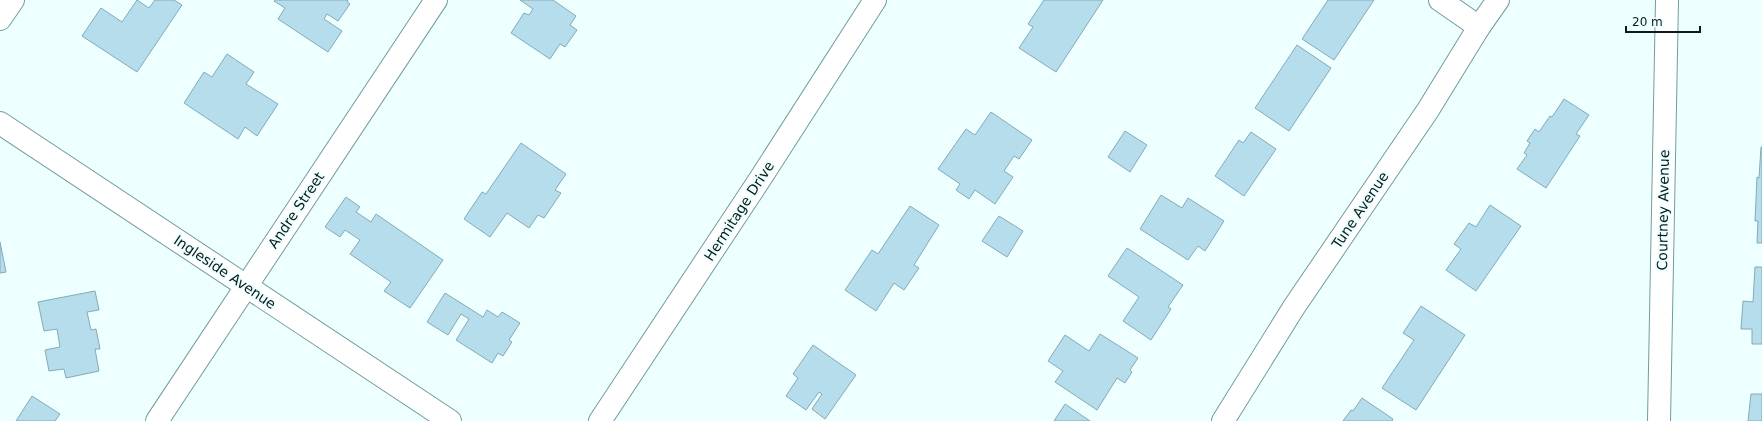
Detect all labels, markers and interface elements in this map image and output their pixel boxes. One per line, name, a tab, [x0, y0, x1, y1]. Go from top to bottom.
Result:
scale bar	[1626, 8, 1700, 34]
text: 20 m	[1632, 15, 1663, 29]
street label: Courtney Avenue	[1654, 150, 1672, 270]
street label: Hermitage Drive	[701, 158, 777, 264]
street label: Andre Street	[265, 168, 328, 251]
street label: Tune Avenue	[1328, 169, 1392, 252]
street label: Ingleside Avenue	[171, 232, 279, 312]

